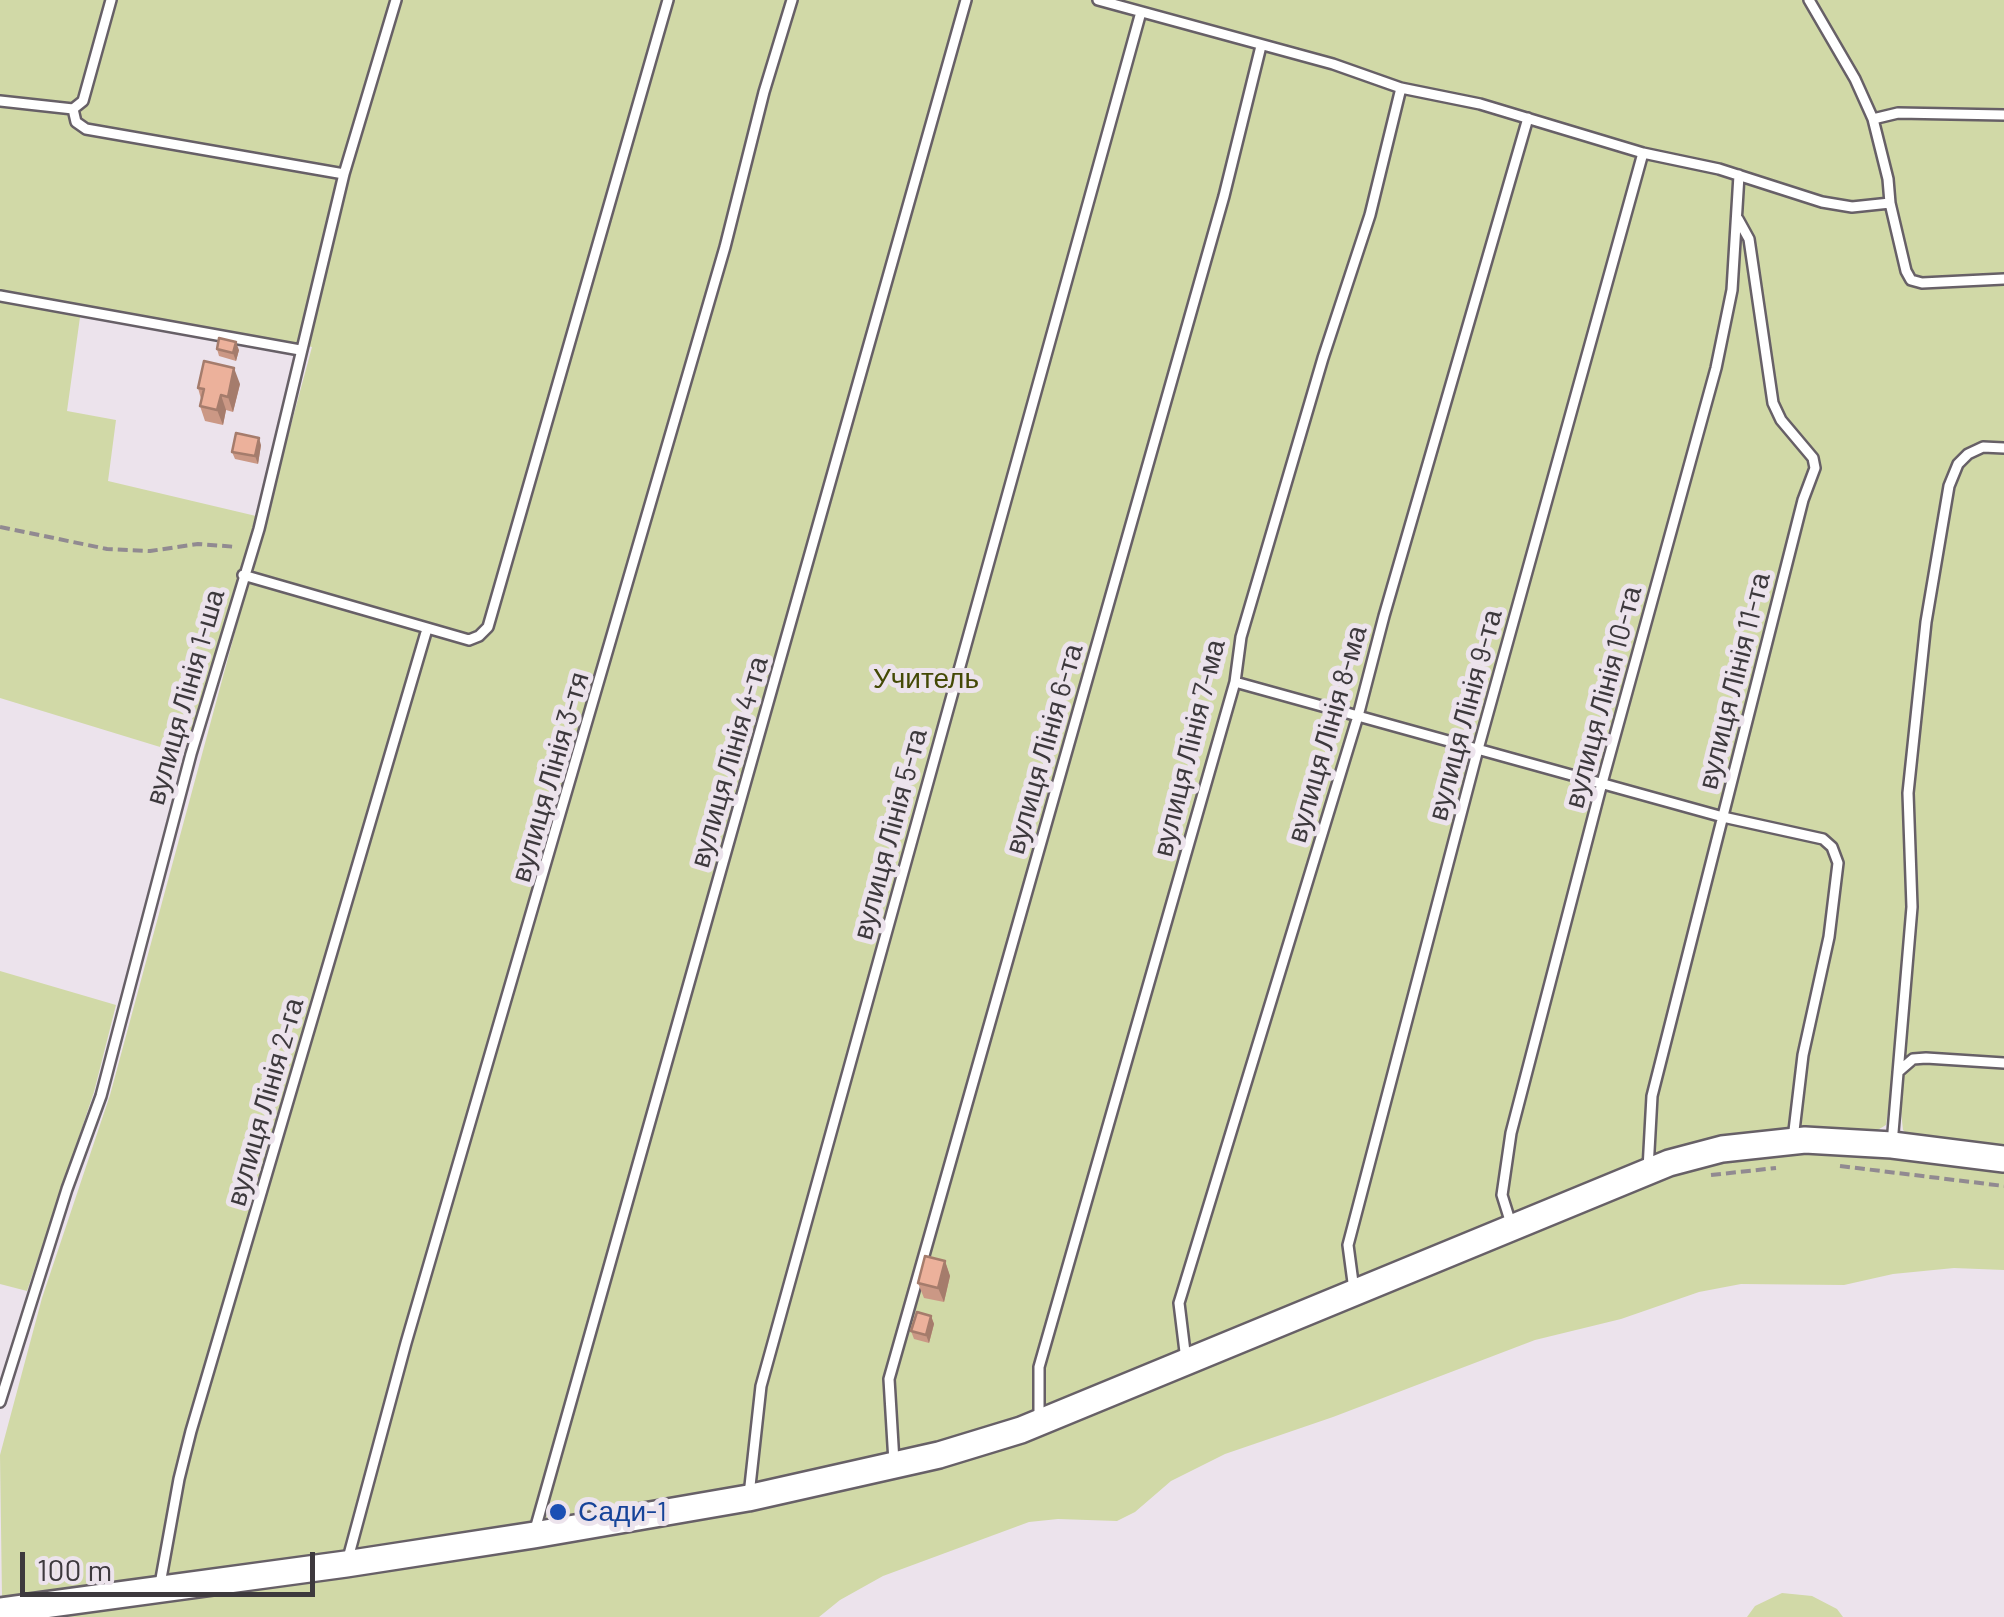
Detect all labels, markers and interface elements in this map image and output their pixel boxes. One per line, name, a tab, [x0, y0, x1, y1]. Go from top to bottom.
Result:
street label: вулиця Лінія 11-та	[1691, 569, 1777, 793]
street label: вулиця Лінія 10-та	[1557, 582, 1649, 812]
street label: вулиця Лінія 1-ша	[138, 586, 232, 808]
street label: вулиця Лінія 9-та	[1421, 606, 1509, 824]
street label: вулиця Лінія 8-ма	[1280, 622, 1374, 846]
street label: вулиця Лінія 7-ма	[1146, 636, 1232, 860]
street label: вулиця Лінія 6-та	[998, 640, 1090, 858]
street label: вулиця Лінія 4-та	[683, 653, 775, 871]
park label: Учитель	[873, 662, 979, 696]
street label: вулиця Лінія 3-тя	[504, 668, 596, 886]
street label: вулиця Лінія 5-та	[846, 725, 934, 943]
street label: вулиця Лінія 2-га	[219, 994, 311, 1210]
place label: Сади-1	[578, 1495, 667, 1529]
marker: Сади-1	[547, 1501, 569, 1523]
scale bar	[25, 1532, 320, 1594]
text: 100 m	[37, 1551, 112, 1587]

